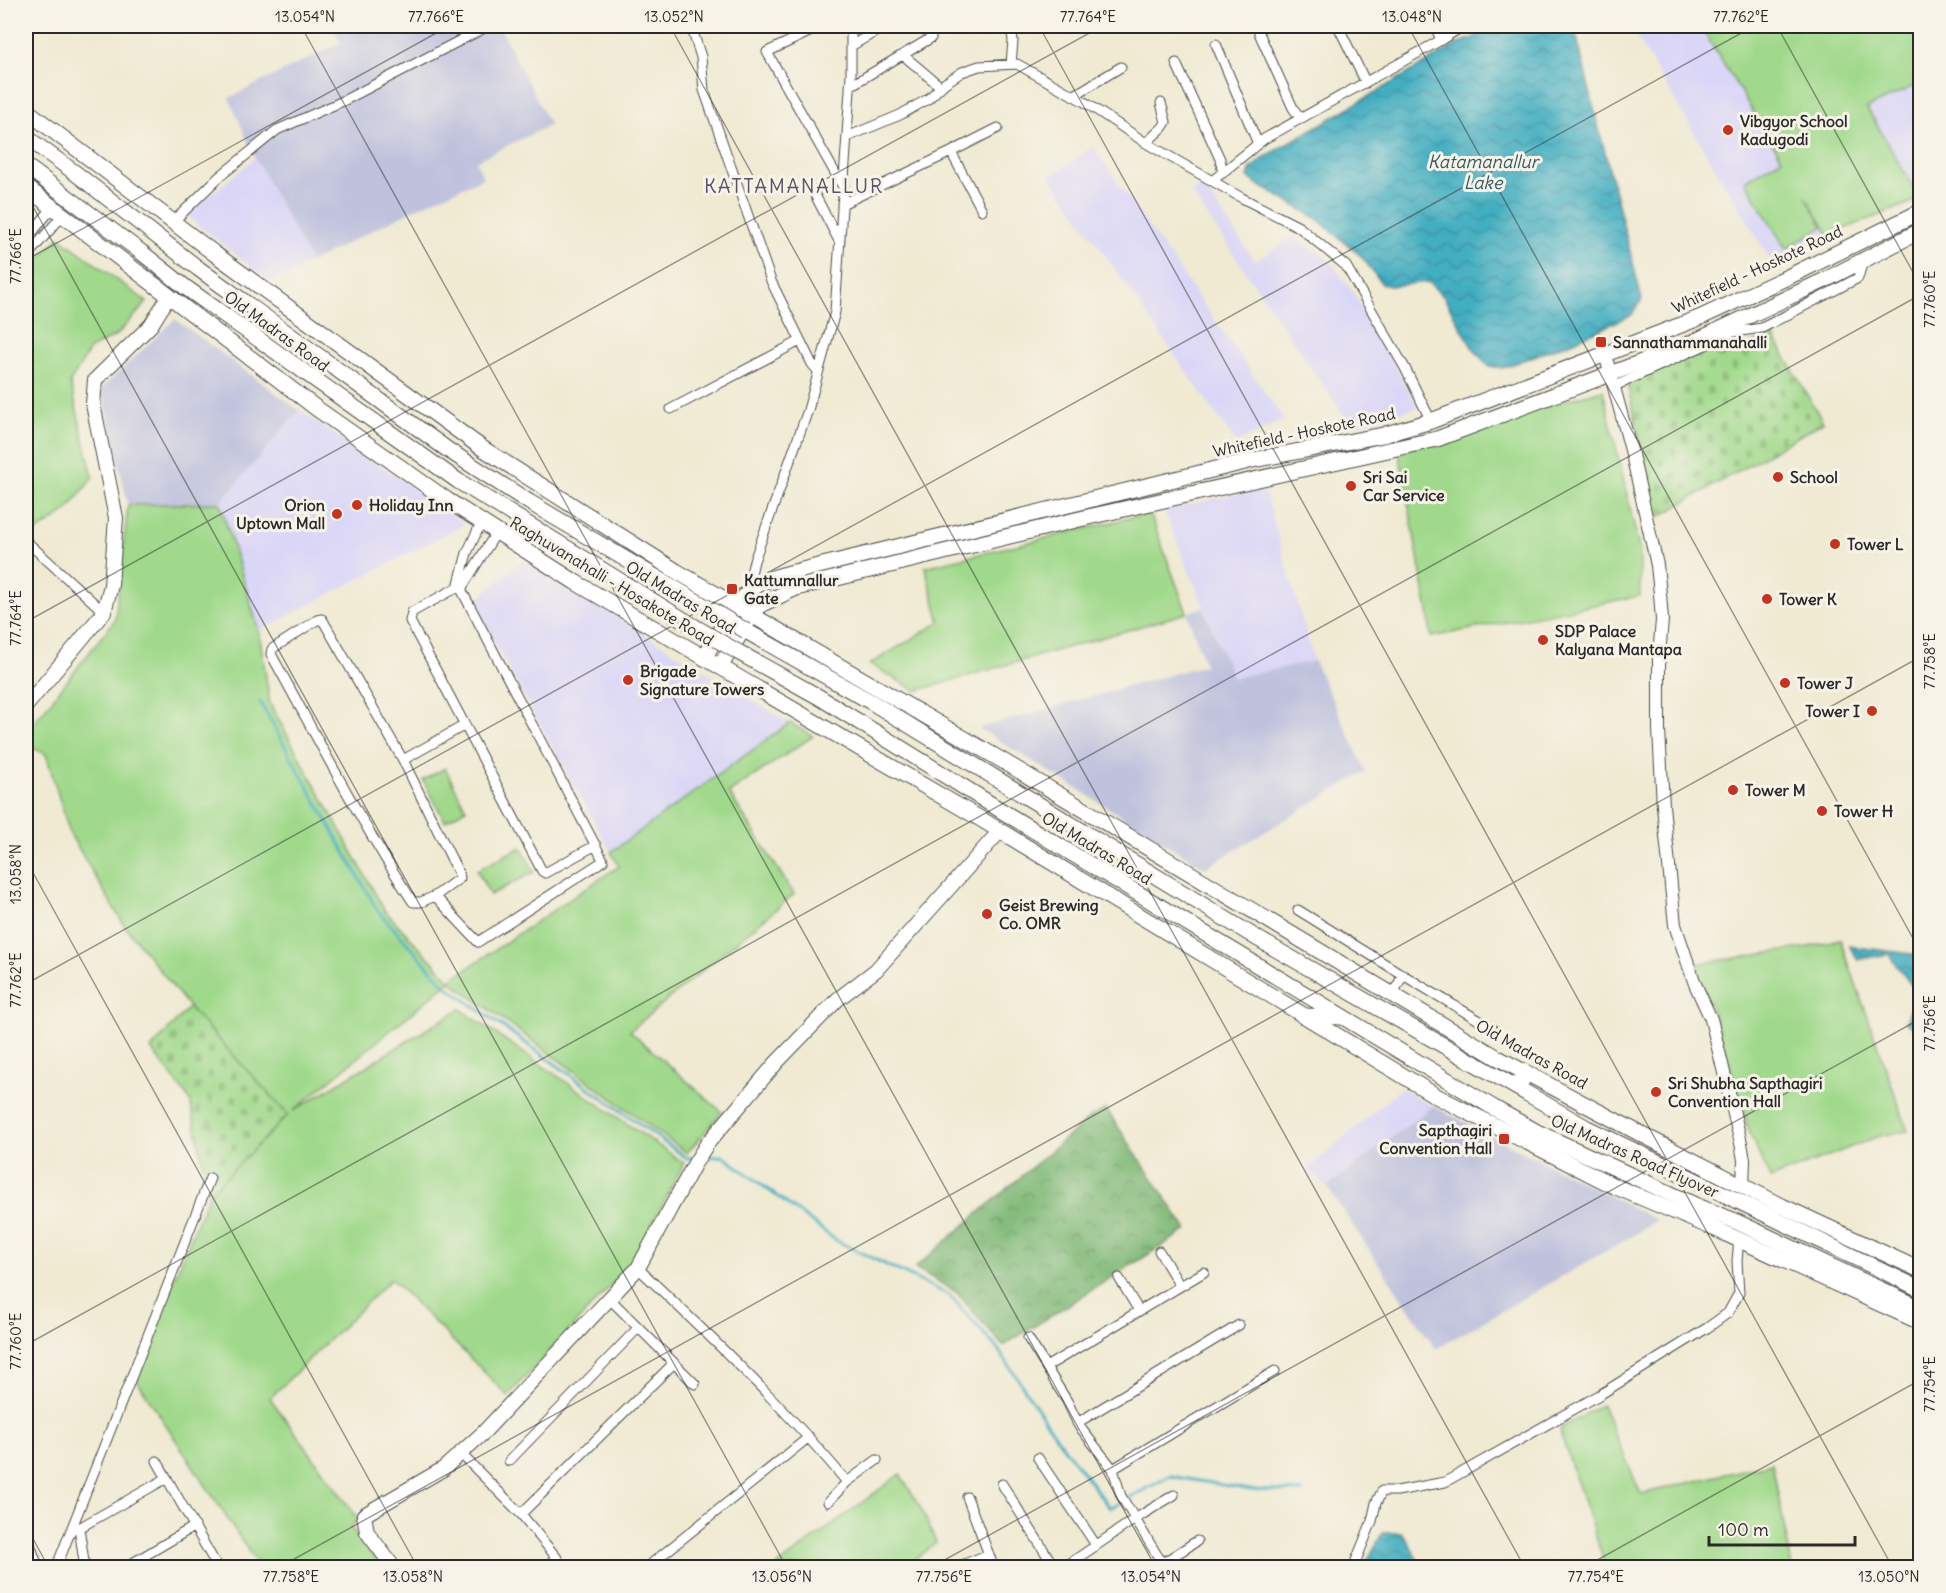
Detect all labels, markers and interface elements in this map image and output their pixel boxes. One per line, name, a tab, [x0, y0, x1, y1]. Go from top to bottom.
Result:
text: 13.054°N	[275, 7, 335, 26]
text: 77.766°E	[408, 7, 464, 26]
text: 13.052°N	[644, 7, 704, 26]
text: 77.764°E	[1060, 7, 1116, 26]
text: 13.048°N	[1382, 7, 1442, 26]
text: 77.762°E	[1713, 7, 1769, 26]
place label: Vibgyor School Kadugodi	[1740, 111, 1848, 150]
marker: Vibgyor School Kadugodi	[1721, 123, 1735, 137]
water label: Katamanallur Lake	[1428, 150, 1541, 194]
district label: KATTAMANALLUR	[704, 173, 884, 198]
street label: Whitefield - Hoskote Road	[1669, 221, 1845, 317]
text: 77.766°E	[6, 228, 25, 284]
text: 77.760°E	[1920, 270, 1939, 328]
street label: Old Madras Road	[221, 286, 333, 376]
place label: Sannathammanahalli	[1613, 332, 1767, 352]
marker: Sannathammanahalli	[1594, 335, 1608, 349]
street label: Whitefield - Hoskote Road	[1211, 403, 1397, 461]
place label: Sri Sai Car Service	[1363, 467, 1445, 505]
place label: School	[1790, 467, 1838, 487]
marker: School	[1771, 470, 1785, 484]
marker: Sri Sai Car Service	[1344, 479, 1358, 493]
place label: Orion Uptown Mall	[236, 495, 325, 534]
place label: Holiday Inn	[369, 495, 453, 516]
marker: Holiday Inn	[350, 498, 364, 512]
marker: Orion Uptown Mall	[330, 507, 344, 521]
street label: Raghuvanahalli - Hosakote Road	[506, 512, 718, 650]
place label: Tower L	[1847, 534, 1904, 554]
marker: Tower L	[1828, 537, 1842, 551]
street label: Old Madras Road	[622, 556, 740, 638]
place label: Kattumnallur Gate	[744, 570, 839, 608]
marker: Kattumnallur Gate	[725, 582, 739, 596]
place label: Tower K	[1779, 589, 1837, 609]
text: 77.764°E	[6, 590, 25, 646]
marker: Tower K	[1760, 592, 1774, 606]
place label: SDP Palace Kalyana Mantapa	[1555, 621, 1682, 660]
marker: SDP Palace Kalyana Mantapa	[1536, 633, 1550, 647]
text: 77.758°E	[1920, 633, 1939, 689]
place label: Brigade Signature Towers	[640, 661, 764, 700]
marker: Brigade Signature Towers	[621, 673, 635, 687]
place label: Tower J	[1797, 673, 1854, 693]
marker: Tower J	[1778, 676, 1792, 690]
place label: Tower I	[1805, 701, 1860, 721]
marker: Tower I	[1865, 704, 1879, 718]
place label: Tower M	[1745, 780, 1806, 800]
marker: Tower M	[1726, 783, 1740, 797]
place label: Tower H	[1834, 801, 1894, 821]
marker: Tower H	[1815, 804, 1829, 818]
street label: Old Madras Road	[1038, 807, 1156, 889]
text: 13.058°N	[6, 844, 25, 904]
place label: Geist Brewing Co. OMR	[999, 895, 1099, 933]
marker: Geist Brewing Co. OMR	[980, 907, 994, 921]
text: 77.762°E	[6, 952, 25, 1008]
text: 77.756°E	[1920, 995, 1939, 1051]
street label: Old Madras Road	[1473, 1015, 1591, 1093]
place label: Sri Shubha Sapthagiri Convention Hall	[1668, 1073, 1823, 1111]
marker: Sri Shubha Sapthagiri Convention Hall	[1649, 1085, 1663, 1099]
street label: Old Madras Road Flyover	[1548, 1110, 1723, 1202]
place label: Sapthagiri Convention Hall	[1379, 1120, 1492, 1158]
marker: Sapthagiri Convention Hall	[1497, 1132, 1511, 1146]
text: 77.760°E	[6, 1312, 25, 1370]
text: 77.754°E	[1920, 1356, 1939, 1412]
scale bar	[1709, 1509, 1854, 1547]
text: 100 m	[1718, 1518, 1769, 1541]
text: 77.758°E	[263, 1567, 319, 1586]
text: 13.058°N	[383, 1567, 443, 1586]
text: 13.056°N	[752, 1567, 812, 1586]
text: 77.756°E	[916, 1567, 972, 1586]
text: 13.054°N	[1121, 1567, 1181, 1586]
text: 77.754°E	[1568, 1567, 1624, 1586]
text: 13.050°N	[1858, 1567, 1920, 1586]

